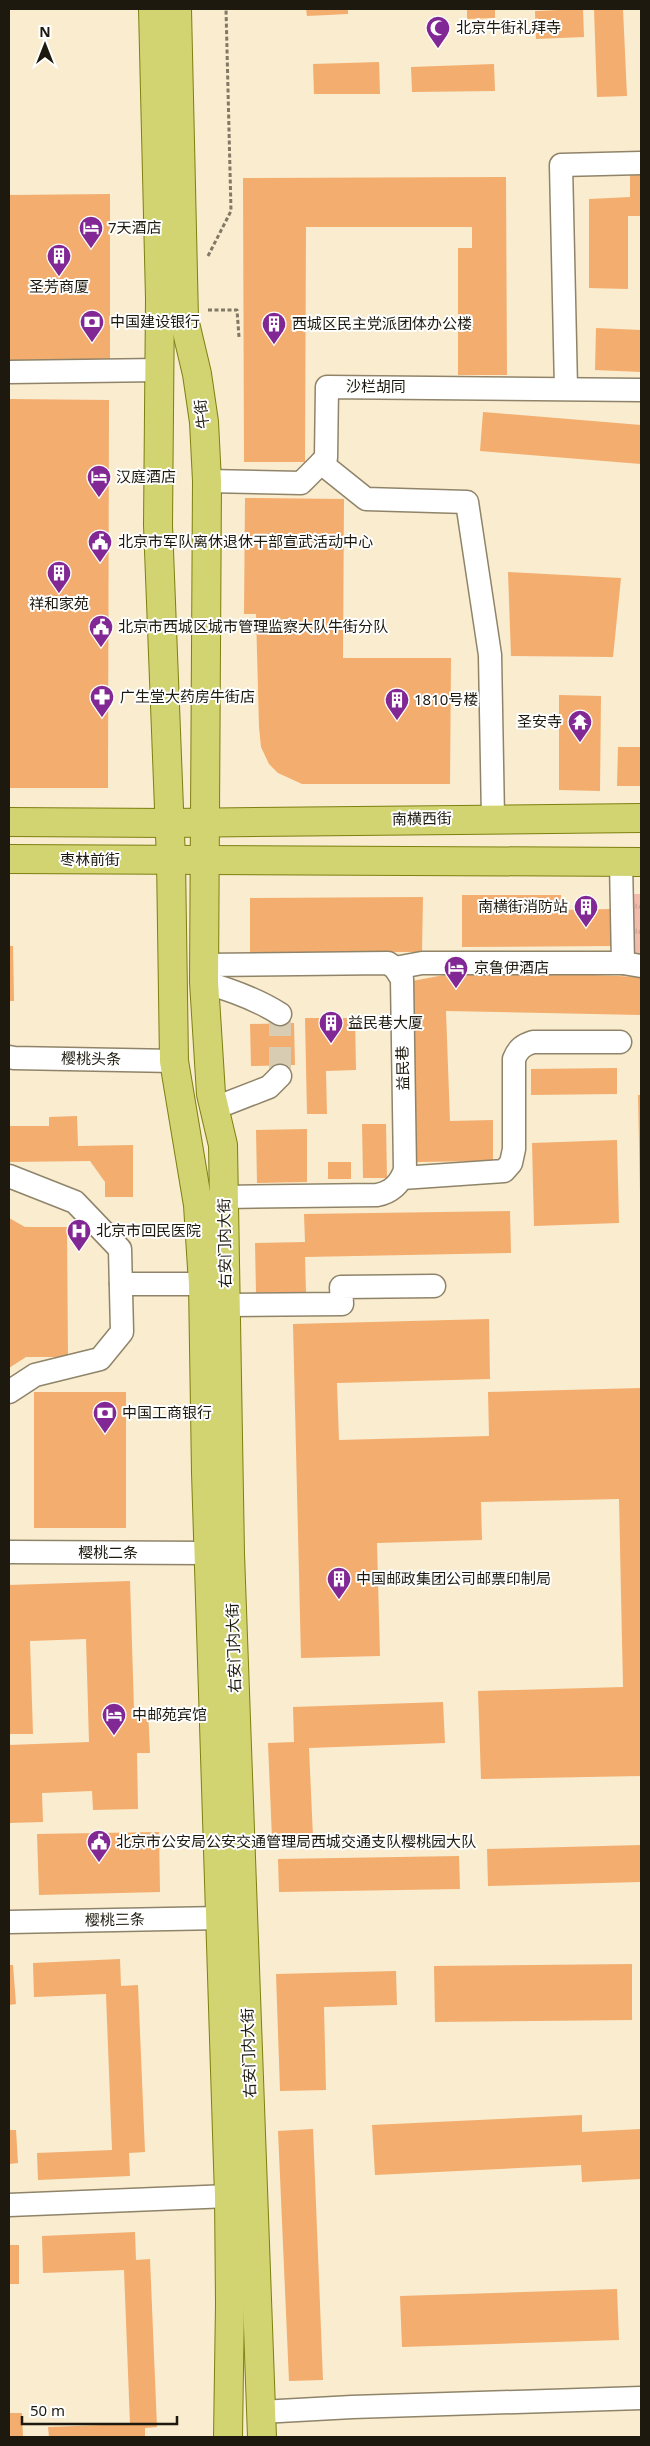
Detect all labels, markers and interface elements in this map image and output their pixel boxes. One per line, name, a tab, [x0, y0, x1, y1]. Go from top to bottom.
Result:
mosque icon: 北京牛街礼拜寺	[425, 15, 451, 49]
place label: 北京牛街礼拜寺	[456, 17, 561, 37]
north arrow	[20, 20, 70, 70]
text: N	[39, 22, 51, 41]
hotel icon: 7天酒店	[78, 215, 104, 249]
place label: 7天酒店	[108, 217, 162, 237]
building icon: 圣芳商厦	[46, 243, 72, 277]
place label: 圣芳商厦	[29, 276, 89, 296]
bank icon: 中国建设银行	[79, 309, 105, 343]
place label: 中国建设银行	[110, 311, 200, 331]
building icon: 西城区民主党派团体办公楼	[261, 311, 287, 345]
place label: 西城区民主党派团体办公楼	[292, 313, 472, 333]
street label: 沙栏胡同	[346, 376, 406, 396]
street label: 牛街	[189, 398, 213, 430]
hotel icon: 汉庭酒店	[86, 464, 112, 498]
place label: 汉庭酒店	[116, 466, 176, 486]
public building icon: 北京市军队离休退休干部宣武活动中心	[87, 529, 113, 563]
place label: 北京市军队离休退休干部宣武活动中心	[118, 531, 373, 551]
building icon: 祥和家苑	[46, 560, 72, 594]
place label: 祥和家苑	[29, 593, 89, 613]
public building icon: 北京市西城区城市管理监察大队牛街分队	[88, 614, 114, 648]
place label: 北京市西城区城市管理监察大队牛街分队	[118, 616, 388, 636]
pharmacy icon: 广生堂大药房牛街店	[89, 684, 115, 718]
place label: 广生堂大药房牛街店	[120, 686, 255, 706]
building icon: 1810号楼	[384, 687, 410, 721]
place label: 1810号楼	[414, 689, 478, 709]
temple icon: 圣安寺	[567, 709, 593, 743]
place label: 圣安寺	[517, 711, 562, 731]
street label: 南横西街	[392, 807, 452, 829]
street label: 枣林前街	[60, 849, 120, 869]
building icon: 南横街消防站	[573, 894, 599, 928]
place label: 南横街消防站	[478, 896, 568, 916]
hotel icon: 京鲁伊酒店	[443, 955, 469, 989]
place label: 京鲁伊酒店	[474, 957, 549, 977]
building icon: 益民巷大厦	[318, 1010, 344, 1044]
place label: 益民巷大厦	[348, 1012, 423, 1032]
street label: 益民巷	[392, 1045, 412, 1091]
street label: 樱桃头条	[61, 1047, 121, 1069]
street label: 右安门内大街	[213, 1198, 235, 1288]
hospital icon: 北京市回民医院	[66, 1218, 92, 1252]
place label: 北京市回民医院	[96, 1220, 201, 1240]
bank icon: 中国工商银行	[92, 1400, 118, 1434]
place label: 中国工商银行	[122, 1402, 212, 1422]
street label: 樱桃二条	[78, 1542, 138, 1562]
building icon: 中国邮政集团公司邮票印制局	[326, 1566, 352, 1600]
place label: 中国邮政集团公司邮票印制局	[356, 1568, 551, 1588]
street label: 右安门内大街	[221, 1603, 245, 1693]
hotel icon: 中邮苑宾馆	[101, 1702, 127, 1736]
place label: 中邮苑宾馆	[132, 1704, 207, 1724]
public building icon: 北京市公安局公安交通管理局西城交通支队樱桃园大队	[86, 1829, 112, 1863]
place label: 北京市公安局公安交通管理局西城交通支队樱桃园大队	[116, 1831, 476, 1851]
street label: 樱桃三条	[85, 1908, 145, 1930]
street label: 右安门内大街	[236, 2008, 260, 2098]
scale bar	[22, 2394, 178, 2426]
text: 50 m	[30, 2400, 65, 2420]

